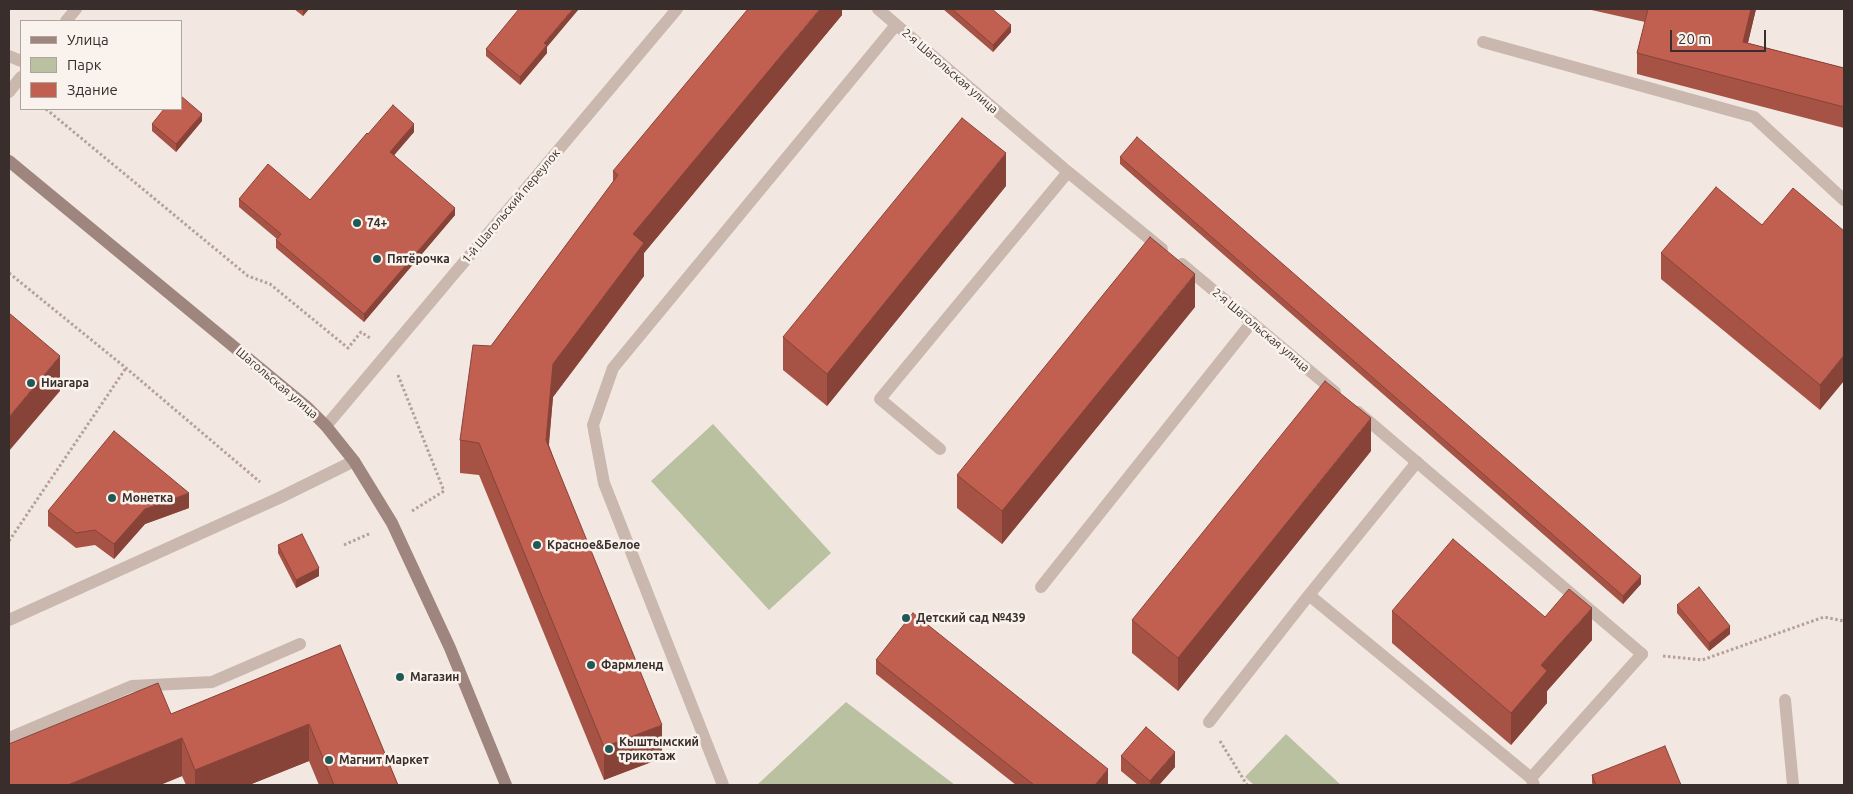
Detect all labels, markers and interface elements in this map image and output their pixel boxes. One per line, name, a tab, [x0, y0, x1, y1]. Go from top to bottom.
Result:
legend	[20, 20, 182, 110]
scale bar	[1673, 20, 1769, 52]
street label: 2-я Шагольская улица	[899, 25, 1001, 117]
text: 20 m	[1678, 30, 1711, 47]
text: Улица	[67, 31, 109, 48]
text: Парк	[67, 56, 102, 73]
text: Здание	[67, 81, 118, 98]
street label: 1-й Шагольский переулок	[459, 146, 563, 266]
place label: 74+	[367, 216, 387, 230]
marker: 74+	[351, 217, 363, 229]
place label: Пятёрочка	[387, 252, 450, 266]
marker: Пятёрочка	[371, 253, 383, 265]
street label: 2-я Шагольская улица	[1210, 285, 1312, 375]
street label: Шагольская улица	[233, 344, 321, 422]
place label: Ниагара	[41, 376, 89, 390]
marker: Ниагара	[25, 377, 37, 389]
place label: Монетка	[122, 491, 173, 505]
marker: Монетка	[106, 492, 118, 504]
place label: Красное&Белое	[547, 538, 640, 552]
marker: Красное&Белое	[531, 539, 543, 551]
place label: Детский сад №439	[916, 611, 1026, 625]
marker: Детский сад №439	[900, 612, 912, 624]
place label: Фармленд	[601, 658, 663, 672]
marker: Фармленд	[585, 659, 597, 671]
place label: Магазин	[410, 670, 459, 684]
marker: Магазин	[394, 671, 406, 683]
place label: Кыштымский трикотаж	[619, 735, 699, 763]
marker: Кыштымский трикотаж	[603, 743, 615, 755]
place label: Магнит Маркет	[339, 753, 429, 767]
marker: Магнит Маркет	[323, 754, 335, 766]

